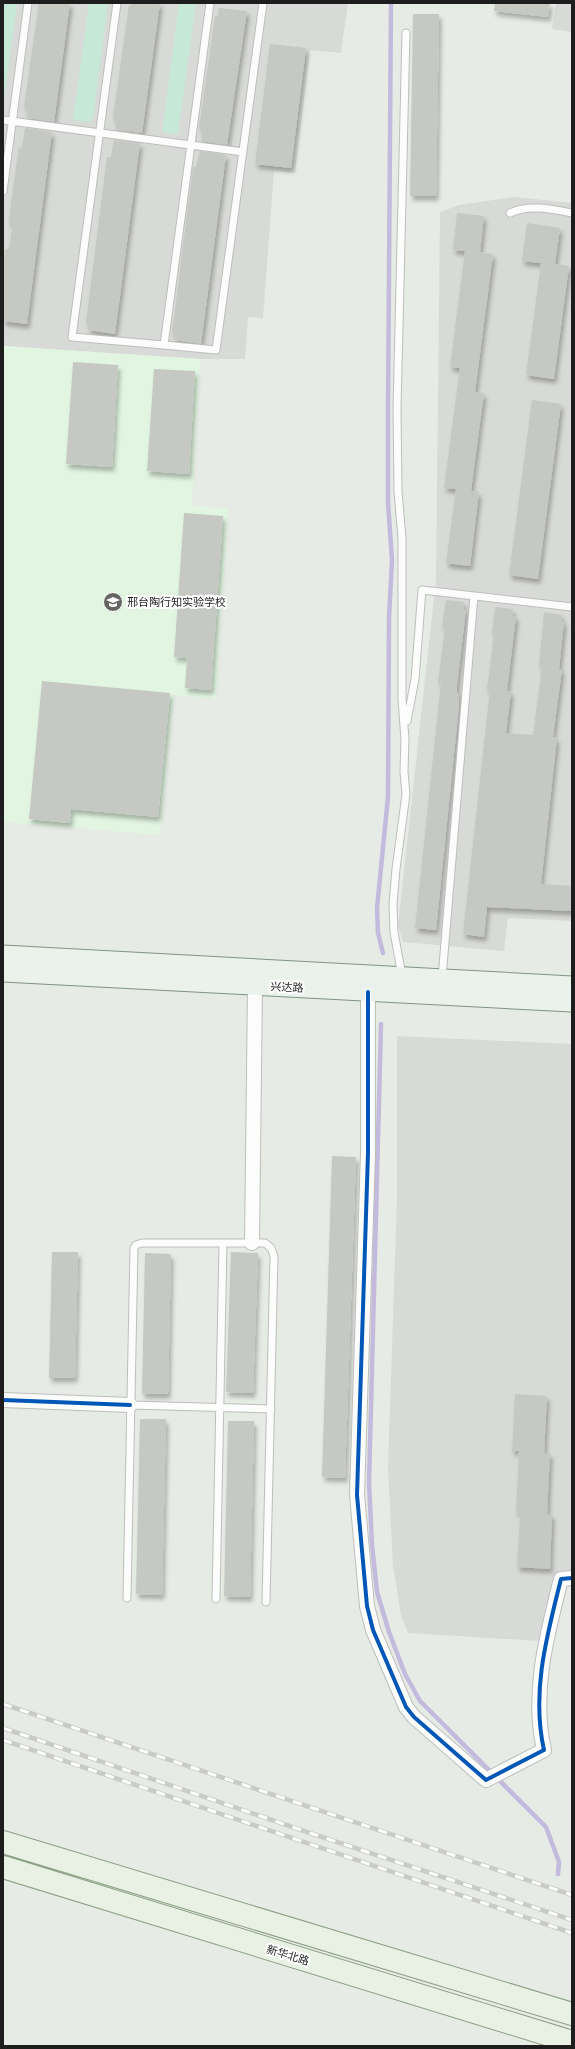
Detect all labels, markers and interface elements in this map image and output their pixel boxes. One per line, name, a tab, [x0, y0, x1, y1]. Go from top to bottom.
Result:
school or university icon: 邢台陶行知实验学校	[102, 591, 124, 613]
place label: 邢台陶行知实验学校	[127, 596, 226, 608]
street label: 兴达路	[270, 980, 304, 994]
street label: 新华北路	[265, 1943, 311, 1967]

